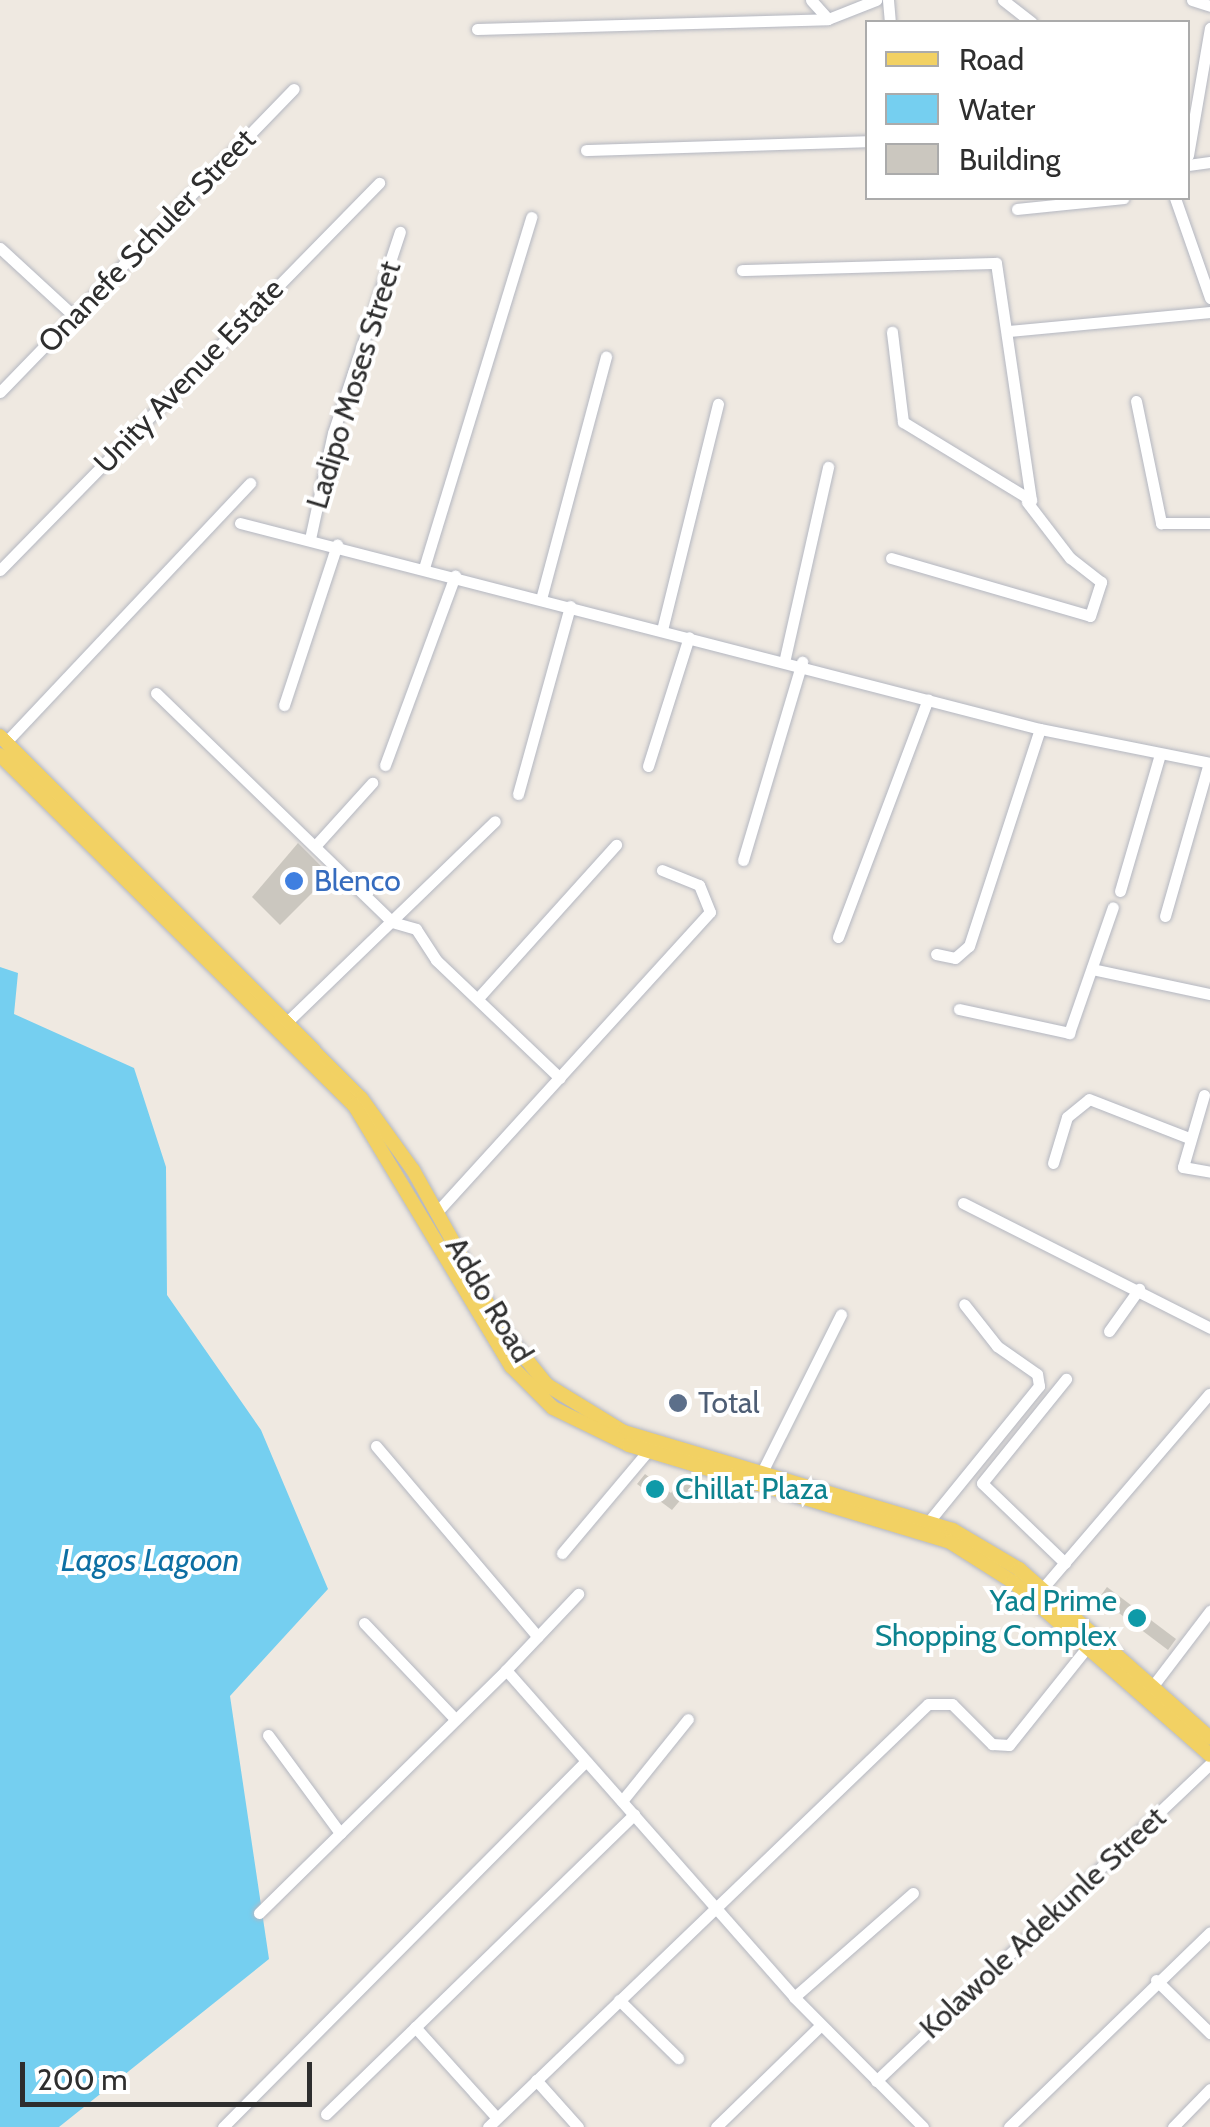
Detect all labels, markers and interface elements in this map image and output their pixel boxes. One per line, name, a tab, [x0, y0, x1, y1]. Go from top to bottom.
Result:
legend	[865, 20, 1190, 200]
text: Road	[959, 41, 1024, 78]
text: Water	[959, 91, 1035, 128]
street label: Onanefe Schuler Street	[31, 122, 263, 360]
text: Building	[959, 141, 1061, 178]
street label: Ladipo Moses Street	[299, 257, 409, 513]
street label: Unity Avenue Estate	[87, 271, 291, 481]
place label: Blenco	[314, 863, 401, 899]
marker: Blenco	[283, 870, 305, 892]
street label: Addo Road	[438, 1231, 540, 1369]
place label: Total	[698, 1385, 759, 1421]
marker: Total	[667, 1392, 689, 1414]
place label: Chillat Plaza	[675, 1471, 828, 1507]
marker: Chillat Plaza	[644, 1478, 666, 1500]
water label: Lagos Lagoon	[61, 1541, 239, 1579]
place label: Yad Prime Shopping Complex	[875, 1583, 1117, 1654]
marker: Yad Prime Shopping Complex	[1126, 1607, 1148, 1629]
street label: Kolawole Adekunle Street	[913, 1800, 1173, 2046]
scale bar	[25, 2042, 318, 2104]
text: 200 m	[37, 2061, 128, 2098]

